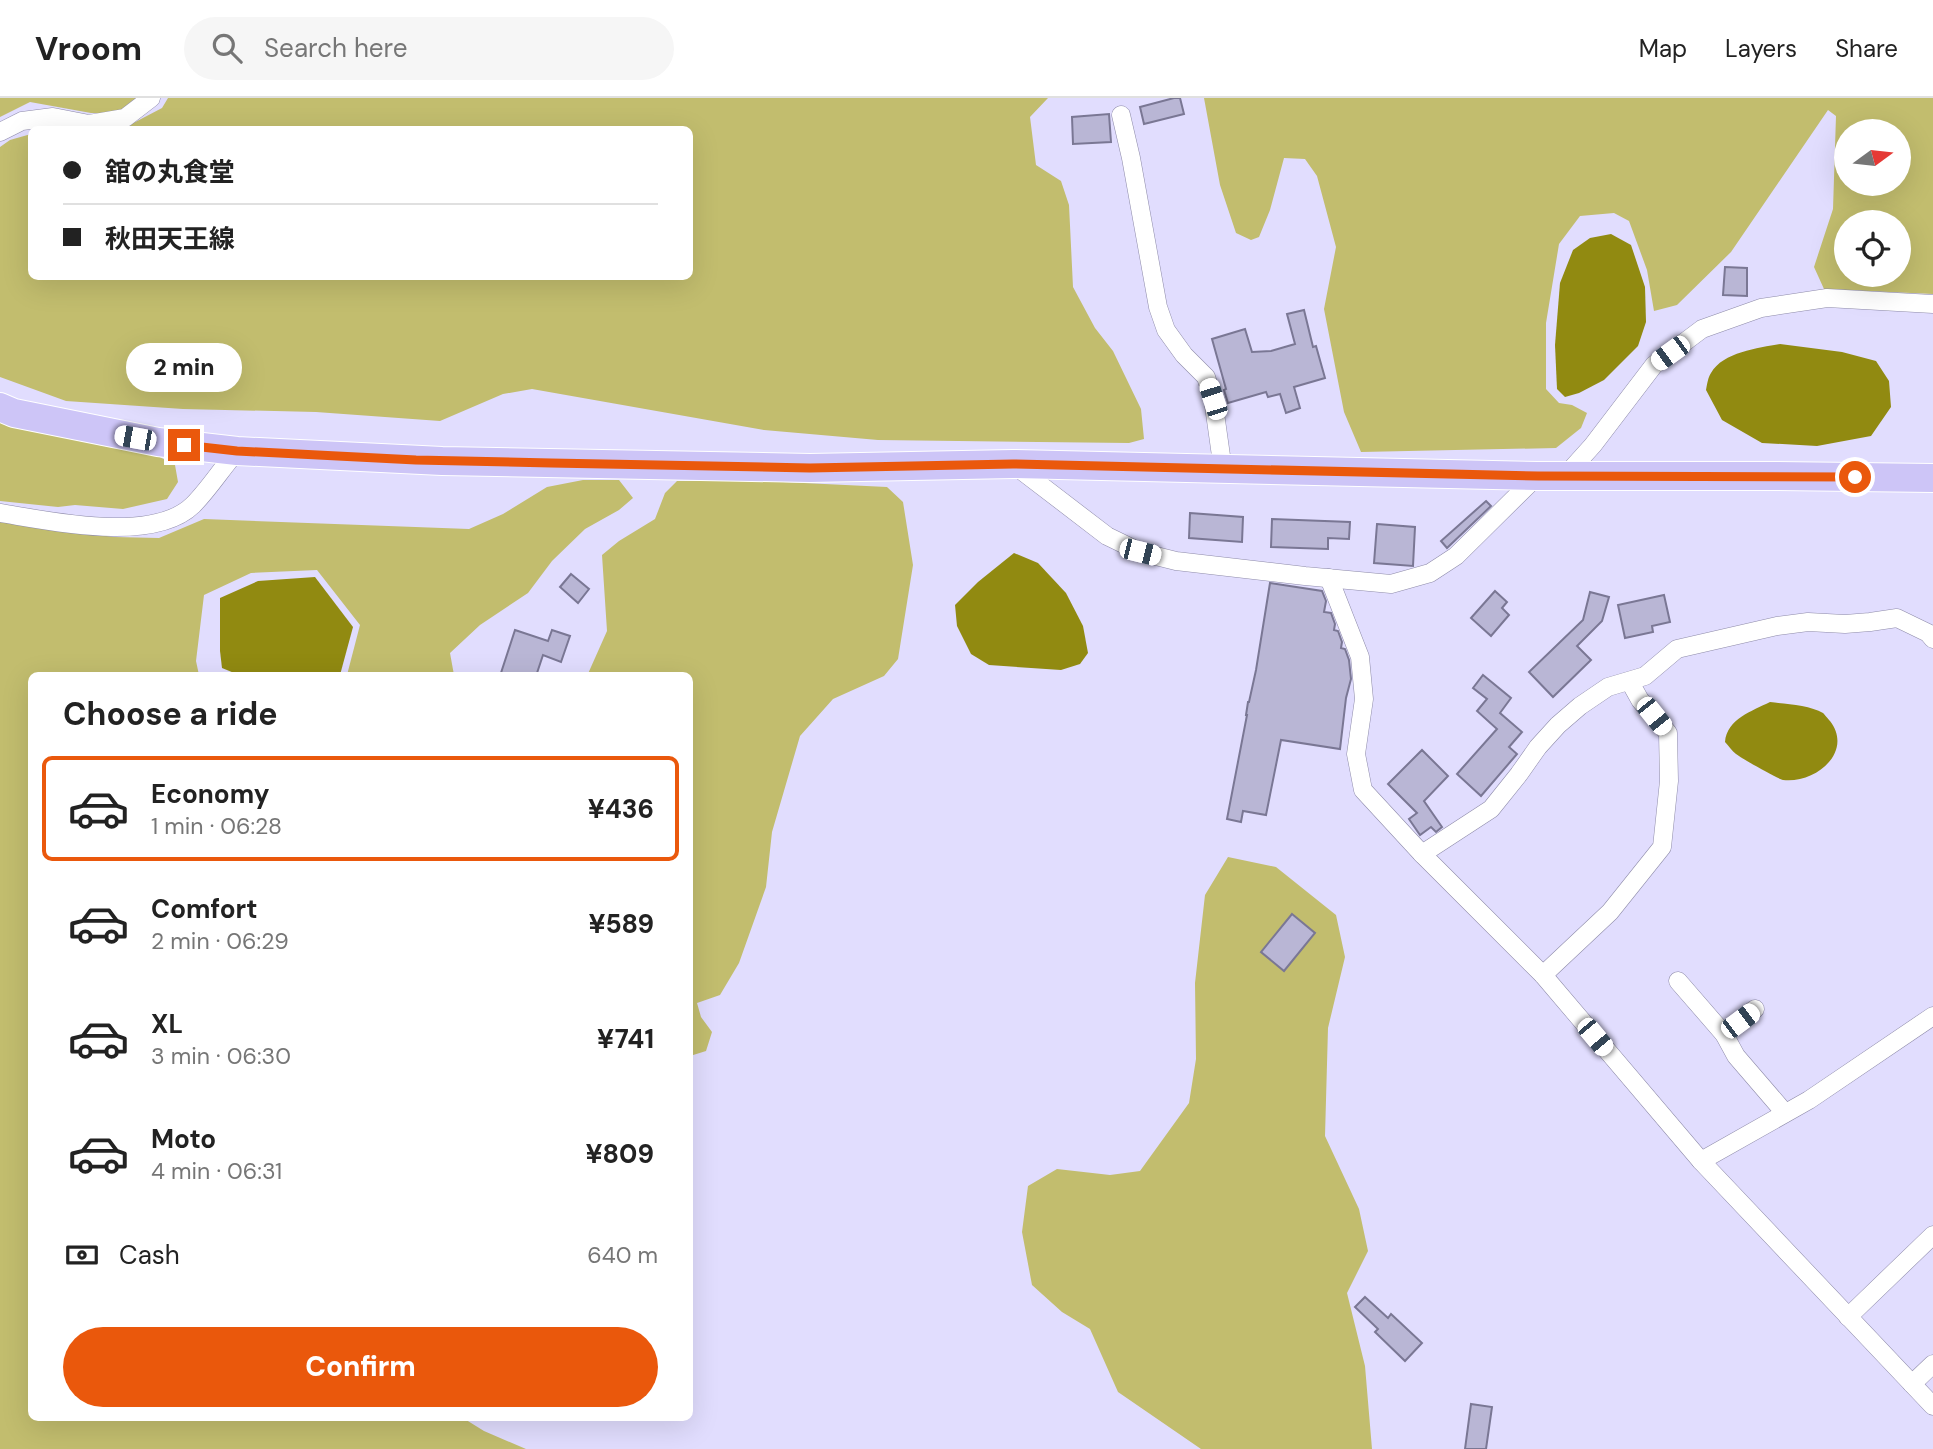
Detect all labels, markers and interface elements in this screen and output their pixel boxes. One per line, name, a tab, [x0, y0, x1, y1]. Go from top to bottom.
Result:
search box	[184, 17, 674, 80]
text: Vroom	[35, 27, 142, 70]
icon: search	[208, 29, 246, 67]
text: Search here	[264, 31, 408, 65]
text: Map	[1639, 33, 1687, 64]
text: Layers	[1725, 33, 1797, 64]
text: Share	[1835, 33, 1898, 64]
north arrow	[1834, 119, 1911, 196]
map controls	[1834, 119, 1911, 287]
text: 舘の丸食堂	[105, 155, 235, 189]
button: locate	[1834, 210, 1911, 287]
text: 秋田天王線	[105, 222, 235, 256]
car	[1647, 332, 1694, 374]
callout: 2 min	[126, 344, 242, 392]
text: 2 min	[153, 352, 215, 382]
car	[1197, 376, 1230, 422]
car	[113, 424, 158, 452]
route end	[168, 429, 200, 461]
route start	[1839, 461, 1871, 493]
car	[1118, 537, 1163, 567]
text: Choose a ride	[63, 693, 278, 735]
car	[1633, 693, 1676, 739]
icon: car	[67, 777, 130, 840]
text: Economy	[151, 777, 269, 811]
text: ¥436	[588, 792, 654, 826]
text: 1 min · 06:28	[151, 811, 282, 841]
icon: car	[67, 892, 130, 955]
text: Comfort	[151, 892, 257, 926]
text: ¥589	[588, 907, 654, 941]
text: 2 min · 06:29	[151, 926, 289, 956]
car	[1717, 1000, 1764, 1042]
icon: car	[67, 1007, 130, 1070]
text: XL	[151, 1007, 183, 1041]
car	[1574, 1014, 1617, 1060]
text: ¥741	[597, 1022, 654, 1056]
text: 3 min · 06:30	[151, 1041, 291, 1071]
icon: car	[67, 1122, 130, 1185]
text: Moto	[151, 1122, 216, 1156]
text: ¥809	[586, 1137, 654, 1171]
text: 4 min · 06:31	[151, 1156, 282, 1186]
icon: cash	[63, 1236, 101, 1274]
text: Cash	[119, 1238, 180, 1272]
text: 640 m	[587, 1240, 658, 1270]
button: Confirm	[63, 1327, 658, 1407]

